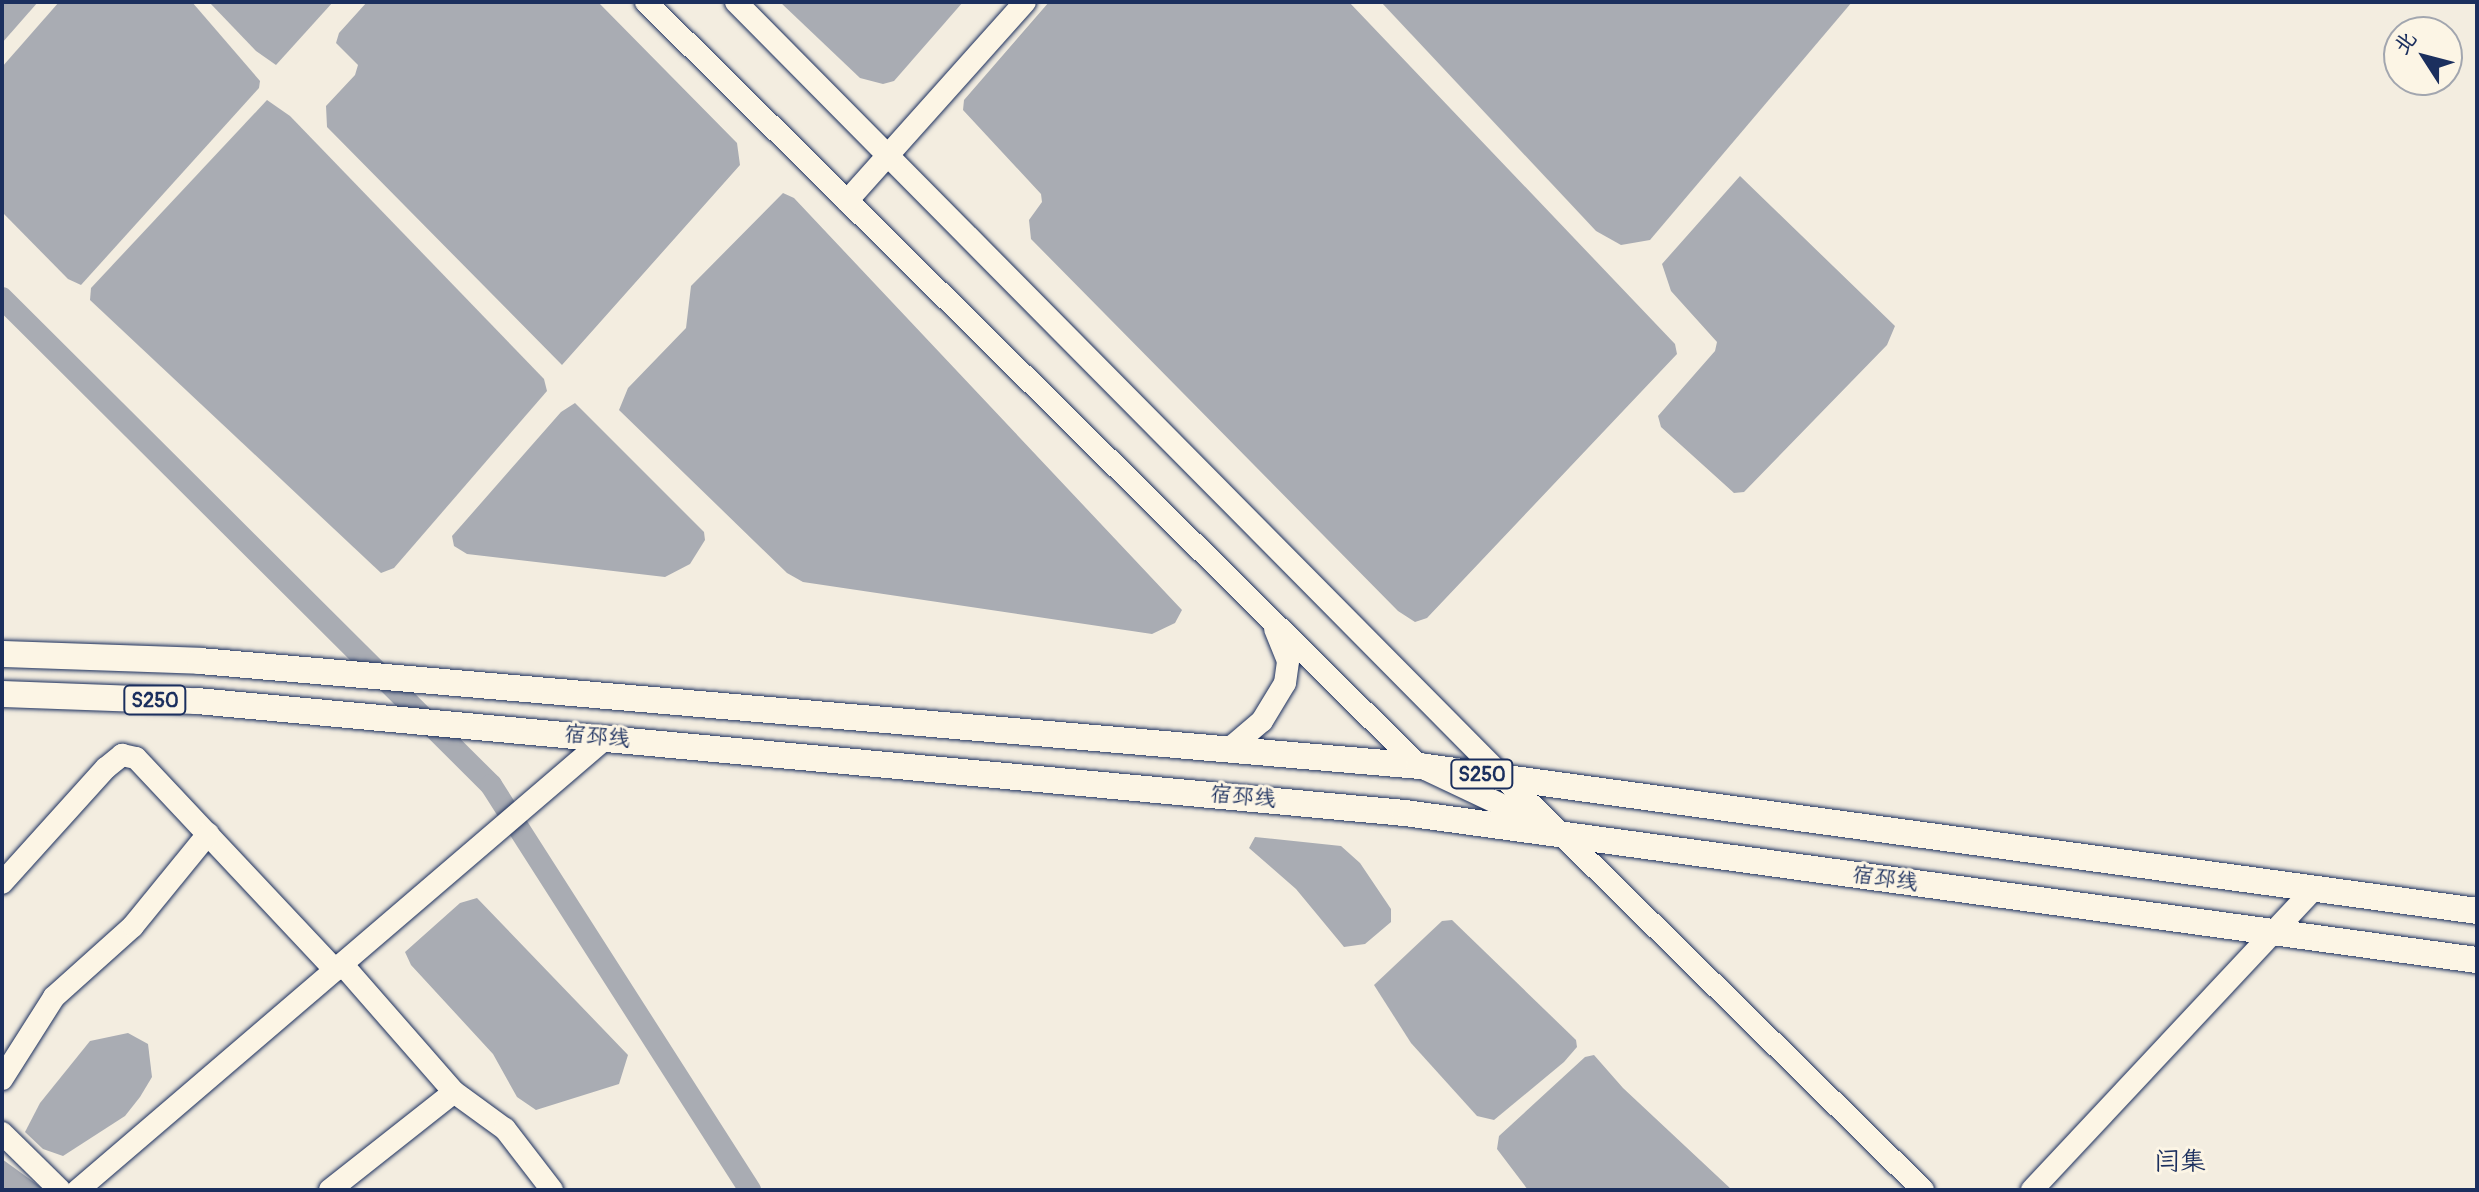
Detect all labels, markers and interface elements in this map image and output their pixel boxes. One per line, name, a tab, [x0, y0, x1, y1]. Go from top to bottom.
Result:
north arrow	[2383, 16, 2463, 96]
text: 北	[2387, 26, 2423, 60]
road number: S250	[123, 684, 187, 716]
street label: 宿邳线	[563, 721, 631, 753]
road number: S250	[1450, 758, 1514, 790]
street label: 宿邳线	[1209, 781, 1277, 813]
street label: 宿邳线	[1850, 861, 1920, 897]
district label: 闫集	[2154, 1147, 2206, 1179]

